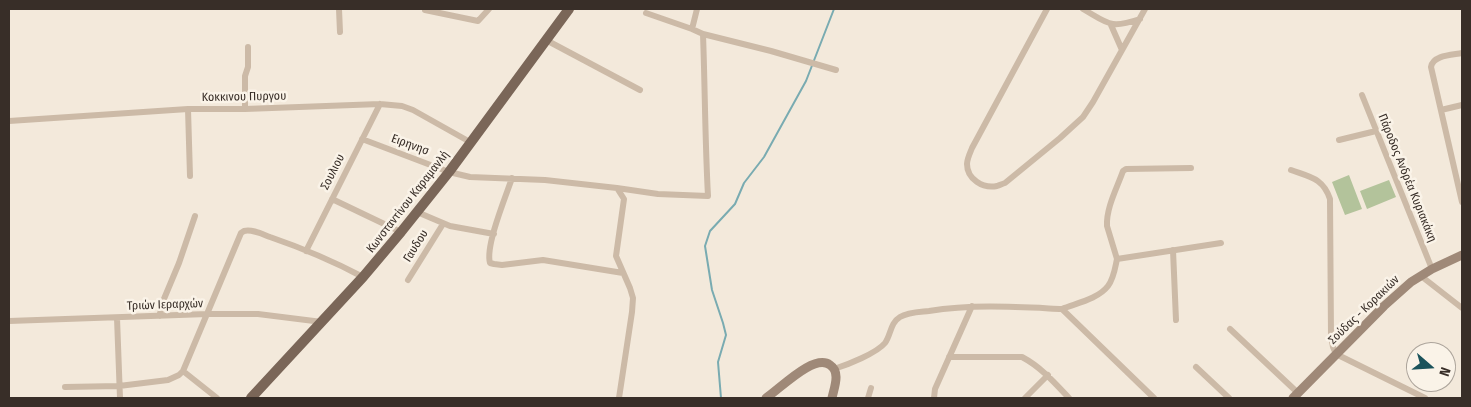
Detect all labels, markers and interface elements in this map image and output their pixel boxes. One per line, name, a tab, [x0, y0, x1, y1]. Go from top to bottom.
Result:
street label: Κοκκινου Πυργου	[202, 89, 286, 105]
street label: Πάροδος Ανδρέα Κυριακάκη	[1375, 112, 1439, 244]
street label: Ειρηνησ	[389, 132, 431, 158]
street label: Κωνσταντίνου Καραμανλή	[364, 148, 452, 256]
street label: Σουλιου	[318, 152, 348, 192]
street label: Γαυδου	[400, 227, 432, 265]
street label: Σούδας - Κορακιών	[1326, 273, 1402, 347]
street label: Τριών Ιεραρχών	[127, 296, 203, 314]
north arrow	[1406, 342, 1456, 392]
text: N	[1435, 365, 1454, 378]

